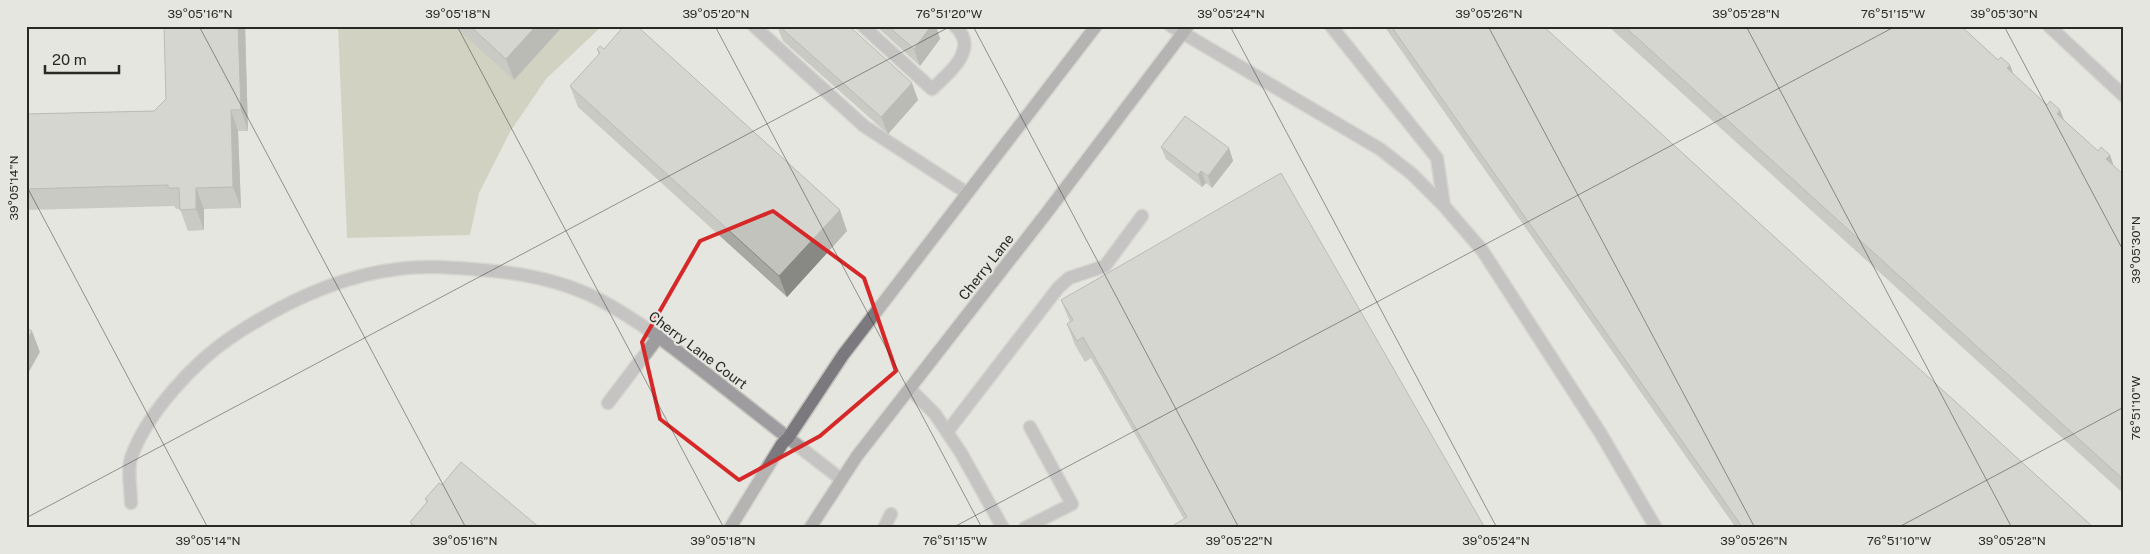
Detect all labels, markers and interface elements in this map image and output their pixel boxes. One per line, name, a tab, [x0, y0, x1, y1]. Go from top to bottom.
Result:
text: 39°05'16"N	[167, 7, 233, 21]
text: 39°05'18"N	[425, 7, 491, 21]
text: 39°05'20"N	[682, 7, 750, 21]
text: 76°51'20"W	[916, 7, 983, 21]
text: 39°05'24"N	[1197, 7, 1265, 21]
text: 39°05'26"N	[1455, 7, 1523, 21]
text: 39°05'28"N	[1712, 7, 1780, 21]
text: 76°51'15"W	[1861, 7, 1926, 21]
text: 39°05'30"N	[1970, 7, 2038, 21]
scale bar	[45, 42, 119, 74]
text: 20 m	[52, 51, 87, 68]
text: 39°05'14"N	[7, 155, 21, 221]
text: 39°05'30"N	[2129, 216, 2143, 284]
street label: Cherry Lane	[955, 231, 1017, 303]
street label: Cherry Lane Court	[646, 308, 750, 392]
text: 76°51'10"W	[2129, 375, 2143, 440]
text: 39°05'14"N	[175, 534, 241, 548]
text: 39°05'16"N	[432, 534, 498, 548]
text: 39°05'18"N	[690, 534, 756, 548]
text: 76°51'15"W	[923, 534, 988, 548]
text: 39°05'22"N	[1206, 534, 1273, 548]
text: 39°05'24"N	[1462, 534, 1530, 548]
text: 39°05'26"N	[1720, 534, 1788, 548]
text: 76°51'10"W	[1867, 534, 1932, 548]
text: 39°05'28"N	[1978, 534, 2046, 548]

